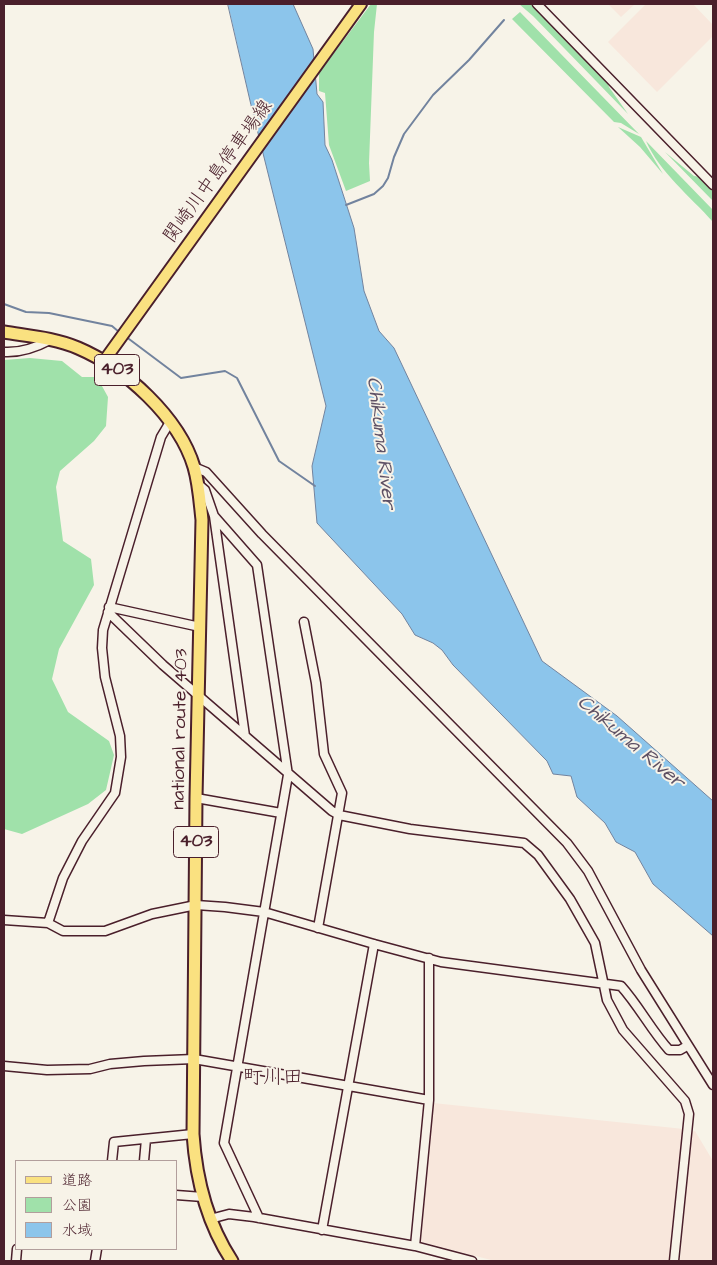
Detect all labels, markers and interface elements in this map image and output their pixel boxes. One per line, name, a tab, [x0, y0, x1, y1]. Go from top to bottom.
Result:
street label: 関崎川中島停車場線	[160, 96, 278, 248]
road number: 403	[94, 354, 140, 386]
water label: Chikuma River	[360, 376, 400, 510]
street label: national route 403	[168, 648, 194, 810]
water label: Chikuma River	[571, 691, 689, 795]
road number: 403	[174, 826, 218, 858]
district label: 町川田	[243, 1067, 303, 1091]
legend	[15, 1160, 178, 1250]
text: 道路	[62, 1170, 92, 1191]
text: 公園	[62, 1195, 92, 1216]
text: 水域	[62, 1220, 92, 1241]

